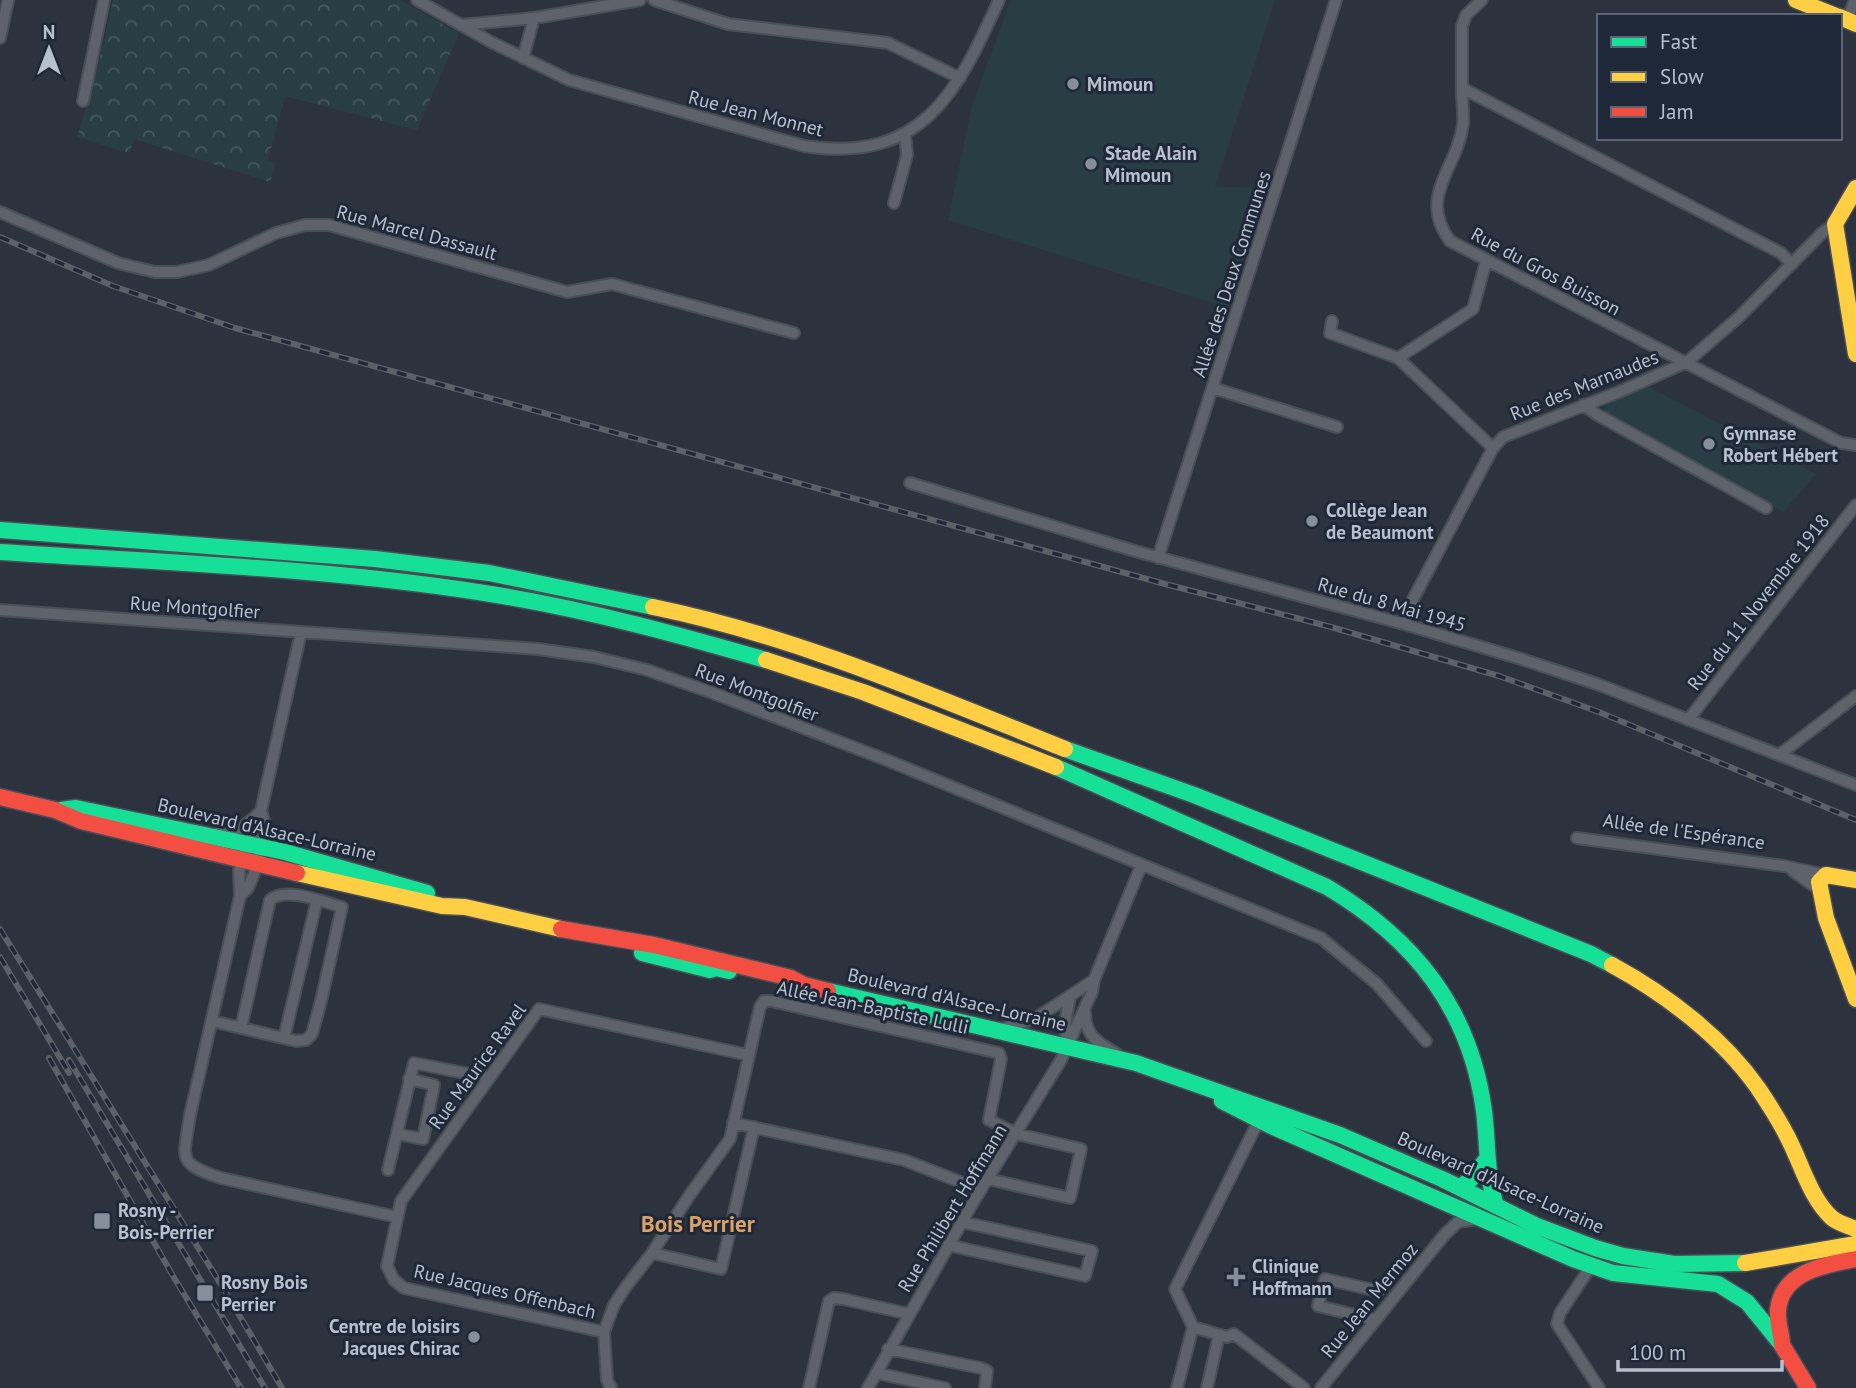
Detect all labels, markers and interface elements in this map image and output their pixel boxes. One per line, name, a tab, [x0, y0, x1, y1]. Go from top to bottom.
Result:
north arrow	[14, 14, 84, 84]
legend	[1597, 14, 1842, 140]
text: N	[43, 20, 55, 44]
text: Fast	[1660, 28, 1697, 55]
text: Slow	[1660, 63, 1704, 90]
place label: Mimoun	[1087, 72, 1153, 96]
marker: Mimoun	[1065, 76, 1081, 92]
street label: Rue Jean Monnet	[686, 85, 827, 142]
text: Jam	[1659, 98, 1694, 125]
place label: Stade Alain Mimoun	[1105, 141, 1197, 187]
marker: Stade Alain Mimoun	[1083, 156, 1099, 172]
street label: Allée des Deux Communes	[1186, 168, 1276, 380]
street label: Rue Marcel Dassault	[334, 199, 500, 265]
street label: Rue du Gros Buisson	[1467, 221, 1625, 321]
street label: Rue des Marnaudes	[1506, 344, 1662, 426]
place label: Gymnase Robert Hébert	[1723, 421, 1838, 467]
marker: Gymnase Robert Hébert	[1701, 436, 1717, 452]
place label: Collège Jean de Beaumont	[1326, 498, 1434, 544]
street label: Rue du 11 Novembre 1918	[1682, 509, 1834, 695]
marker: Collège Jean de Beaumont	[1304, 513, 1320, 529]
street label: Rue du 8 Mai 1945	[1315, 571, 1469, 637]
street label: Rue Montgolfier	[129, 590, 261, 624]
street label: Rue Montgolfier	[692, 657, 823, 727]
street label: Boulevard d'Alsace-Lorraine	[155, 792, 379, 866]
street label: Allée de l'Espérance	[1602, 808, 1766, 854]
street label: Boulevard d'Alsace-Lorraine	[845, 962, 1069, 1036]
street label: Allée Jean-Baptiste Lulli	[775, 975, 971, 1039]
street label: Rue Maurice Ravel	[423, 998, 531, 1134]
street label: Rue Philibert Hoffmann	[892, 1120, 1012, 1296]
street label: Boulevard d'Alsace-Lorraine	[1394, 1126, 1608, 1238]
place label: Rosny - Bois-Perrier	[118, 1198, 214, 1244]
district label: Bois Perrier	[641, 1209, 756, 1238]
marker: Rosny - Bois-Perrier	[92, 1211, 112, 1231]
street label: Rue Jean Mermoz	[1315, 1238, 1423, 1362]
place label: Clinique Hoffmann	[1252, 1254, 1332, 1300]
street label: Rue Jacques Offenbach	[412, 1258, 598, 1324]
marker: Clinique Hoffmann	[1226, 1267, 1246, 1287]
place label: Rosny Bois Perrier	[221, 1270, 308, 1316]
marker: Rosny Bois Perrier	[195, 1283, 215, 1303]
place label: Centre de loisirs Jacques Chirac	[329, 1314, 460, 1360]
scale bar	[1618, 1328, 1783, 1372]
marker: Centre de loisirs Jacques Chirac	[466, 1329, 482, 1345]
text: 100 m	[1629, 1339, 1686, 1366]

